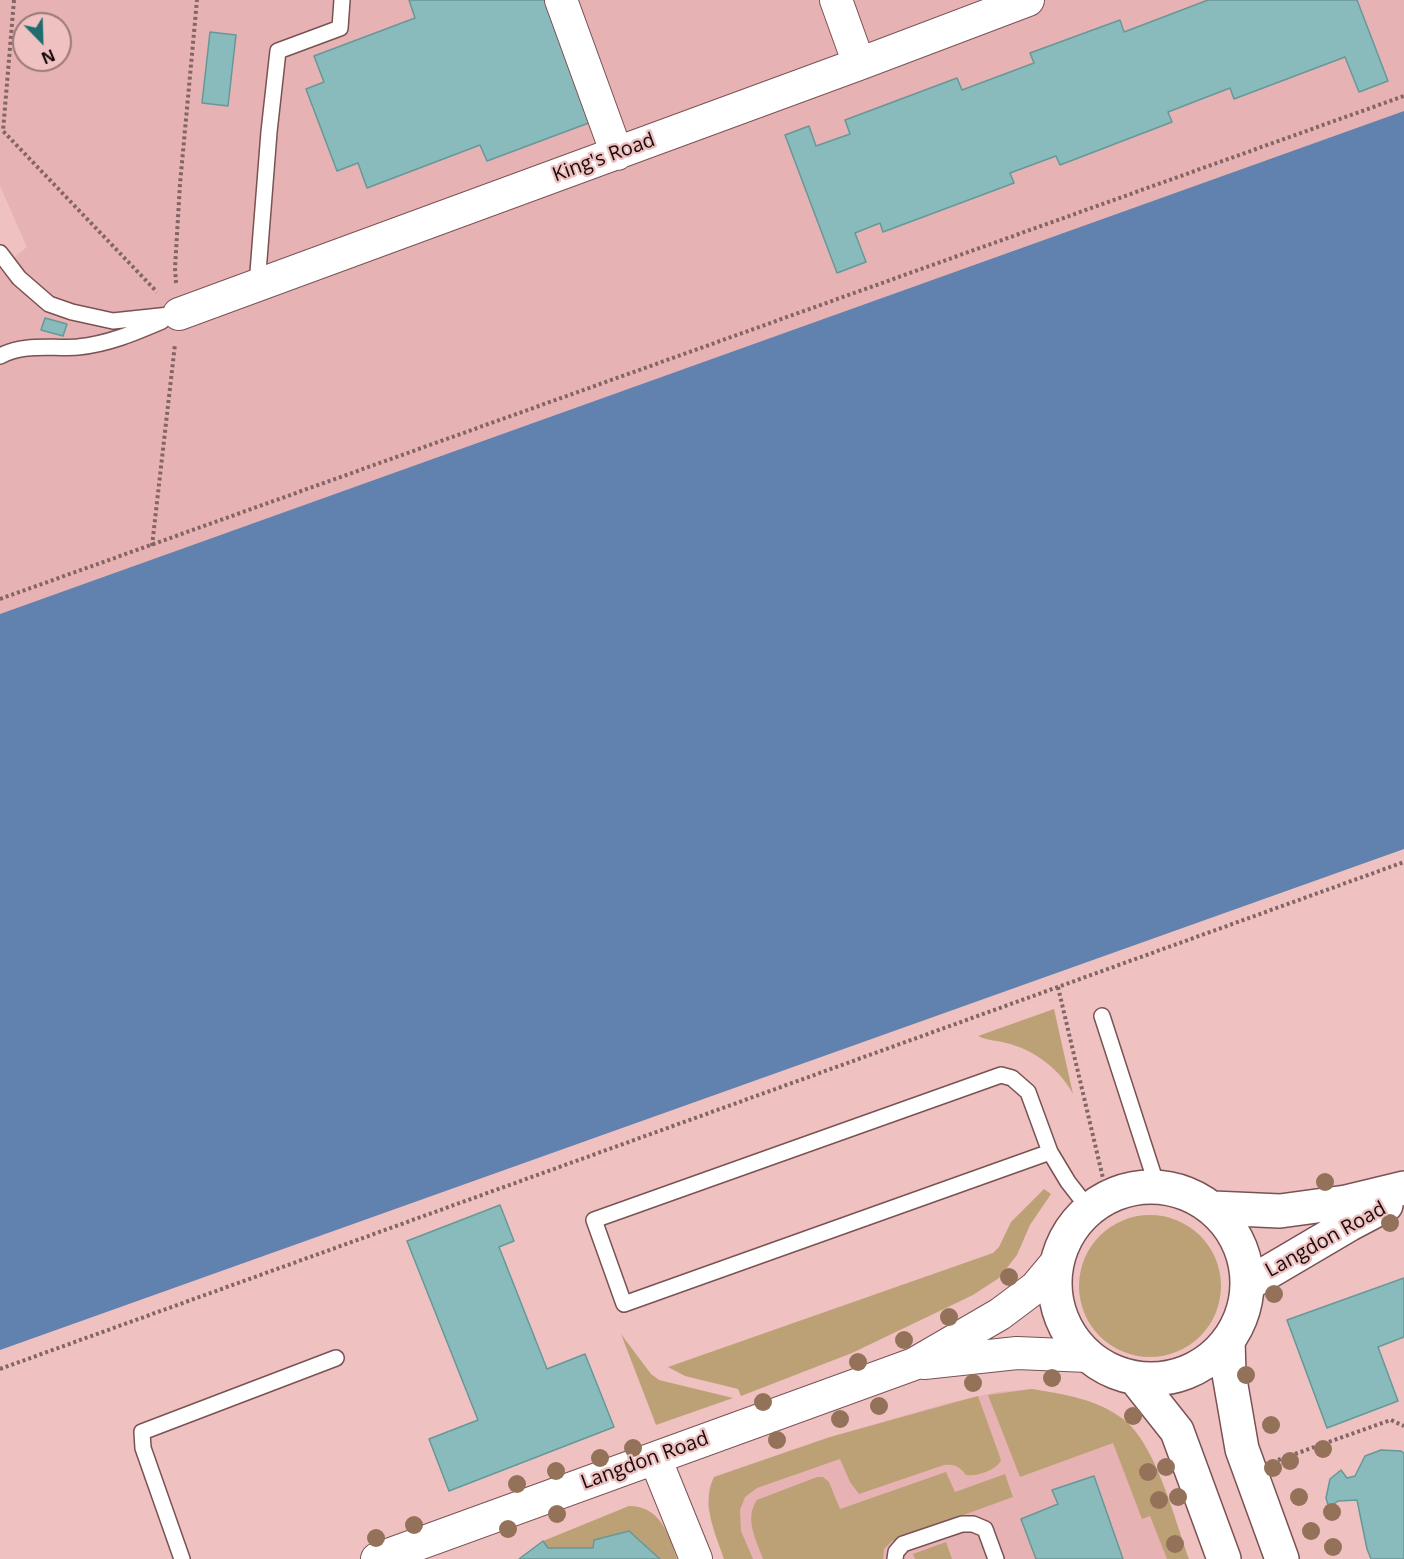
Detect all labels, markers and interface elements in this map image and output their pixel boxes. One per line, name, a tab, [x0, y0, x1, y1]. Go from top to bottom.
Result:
north arrow	[12, 12, 72, 72]
text: N	[38, 44, 59, 69]
street label: King's Road	[550, 128, 658, 188]
street label: Langdon Road	[1262, 1197, 1390, 1283]
street label: Langdon Road	[578, 1427, 712, 1495]

